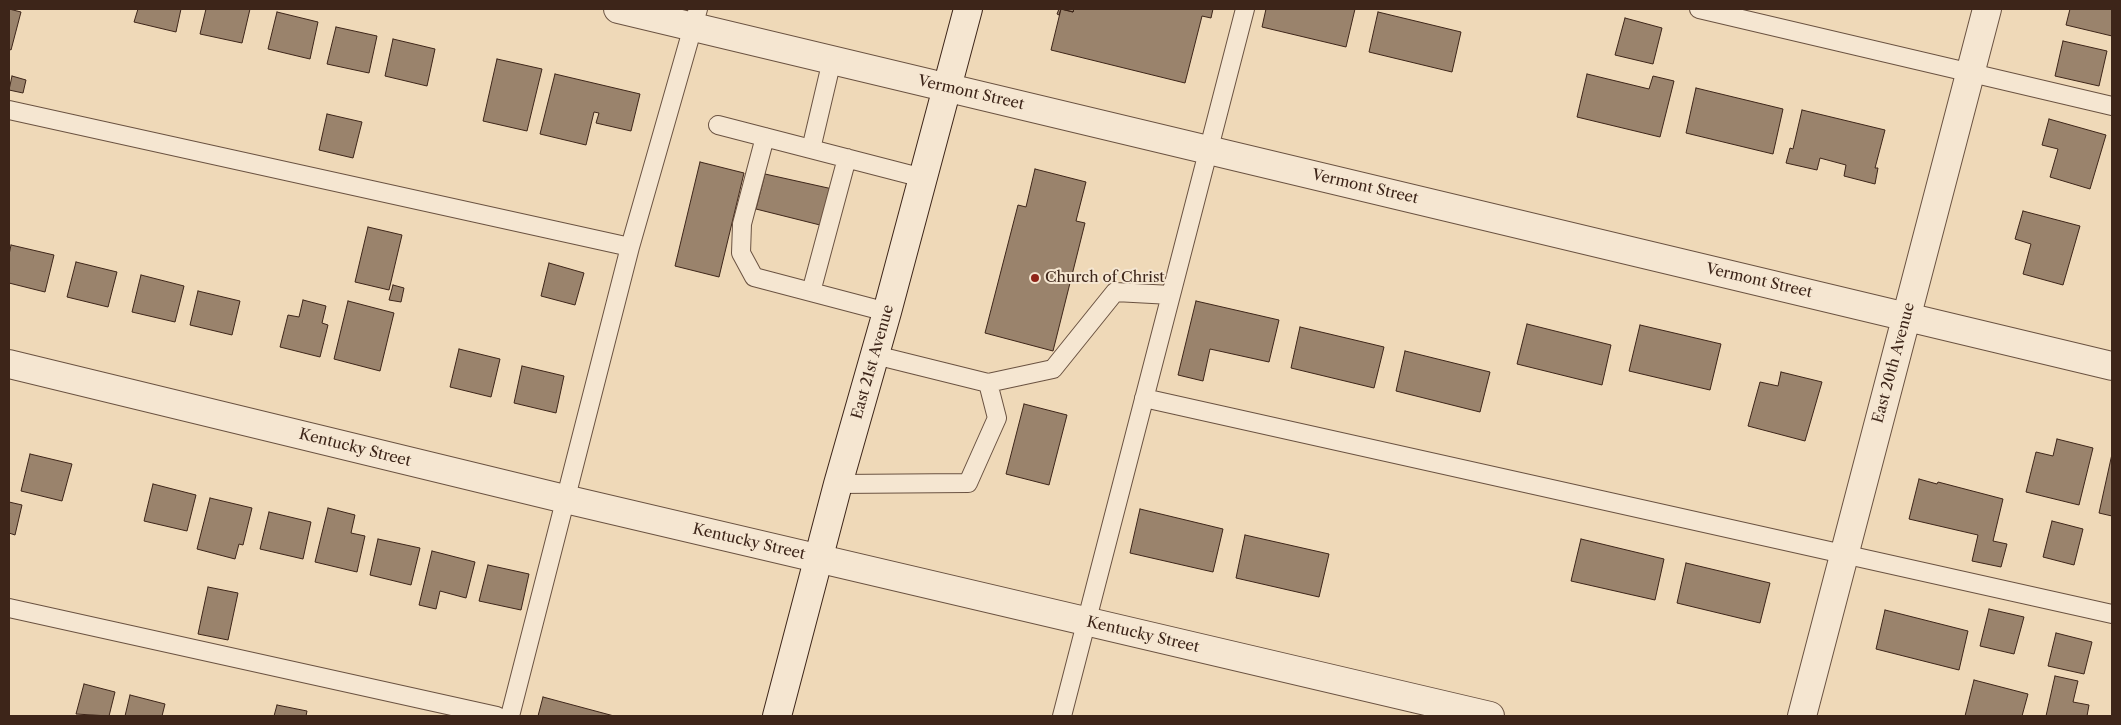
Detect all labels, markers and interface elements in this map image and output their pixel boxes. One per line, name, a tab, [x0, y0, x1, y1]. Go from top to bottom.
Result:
street label: Vermont Street	[916, 72, 1026, 114]
street label: Vermont Street	[1310, 166, 1420, 208]
street label: Vermont Street	[1704, 260, 1814, 302]
place label: Church of Christ	[1045, 269, 1165, 287]
marker: Church of Christ	[1029, 272, 1041, 284]
street label: East 20th Avenue	[1869, 301, 1919, 425]
street label: East 21st Avenue	[848, 303, 898, 421]
street label: Kentucky Street	[297, 425, 413, 471]
street label: Kentucky Street	[691, 520, 807, 564]
street label: Kentucky Street	[1085, 613, 1201, 657]

